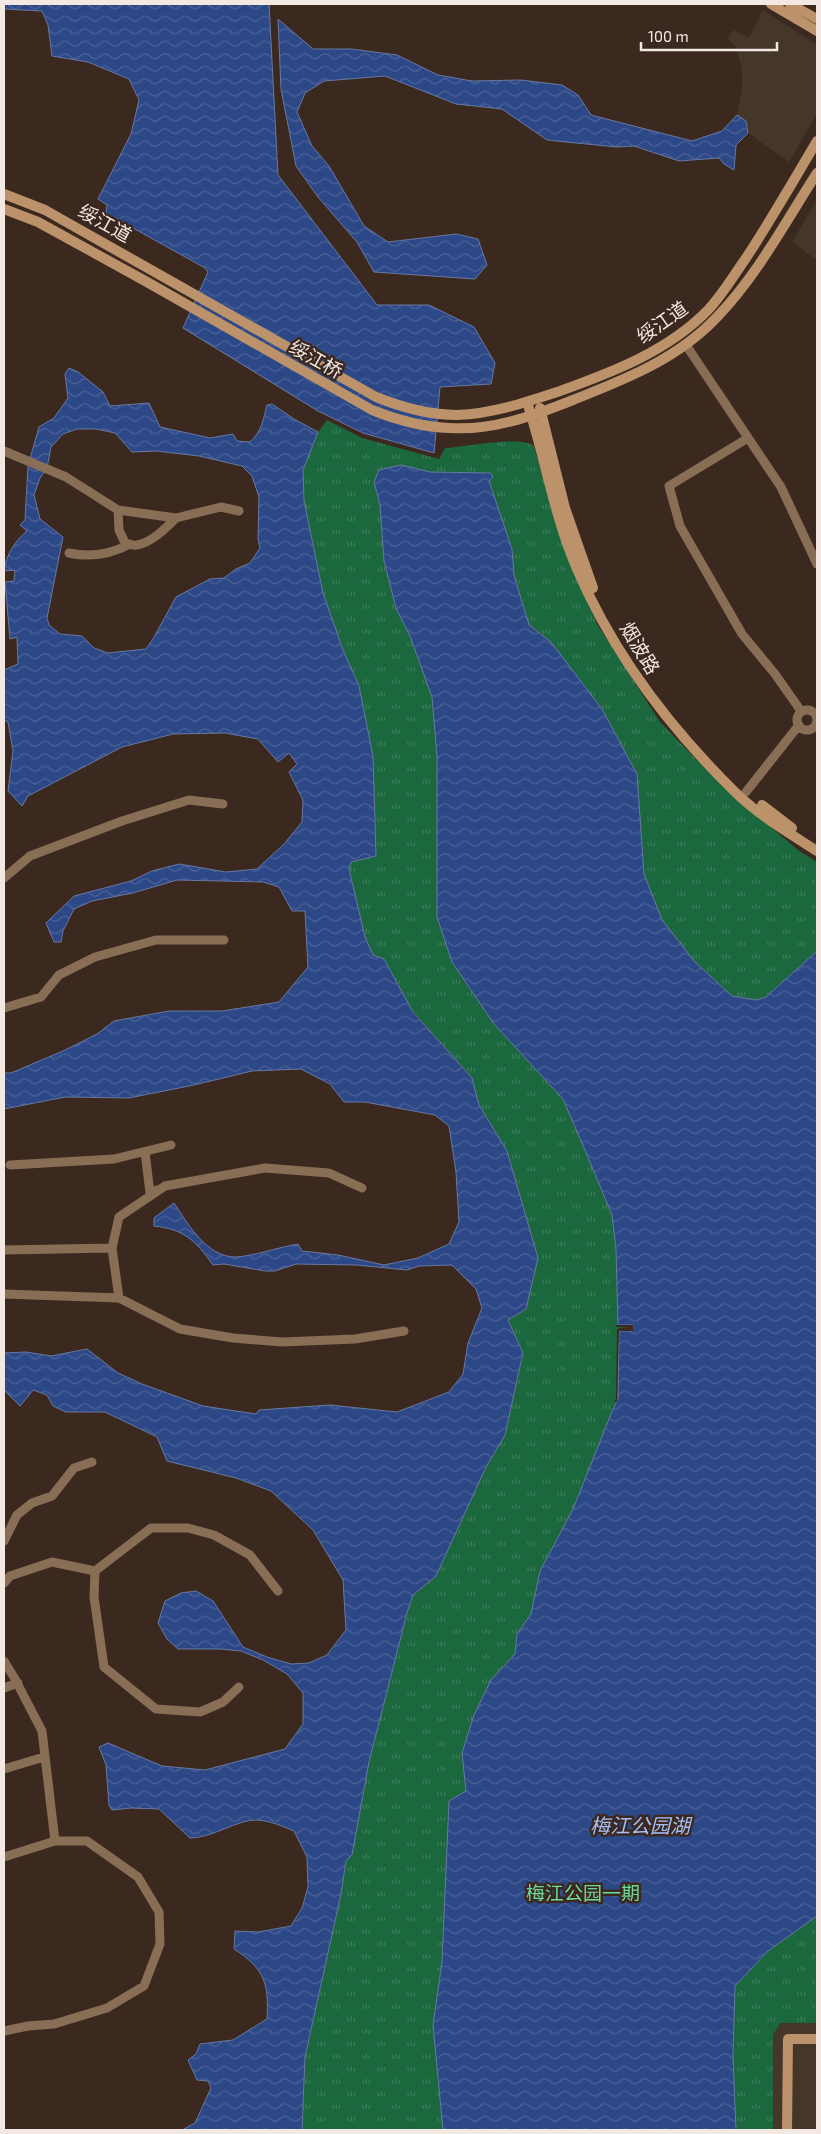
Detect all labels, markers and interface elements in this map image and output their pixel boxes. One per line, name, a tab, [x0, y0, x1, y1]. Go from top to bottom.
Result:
scale bar	[641, 20, 777, 52]
text: 100 m	[648, 27, 689, 45]
street label: 绥江道	[75, 199, 136, 246]
street label: 绥江道	[632, 296, 692, 347]
street label: 绥江桥	[286, 335, 347, 382]
street label: 烟波路	[616, 617, 665, 678]
water label: 梅江公园湖	[590, 1813, 693, 1837]
park label: 梅江公园一期	[526, 1881, 640, 1904]

